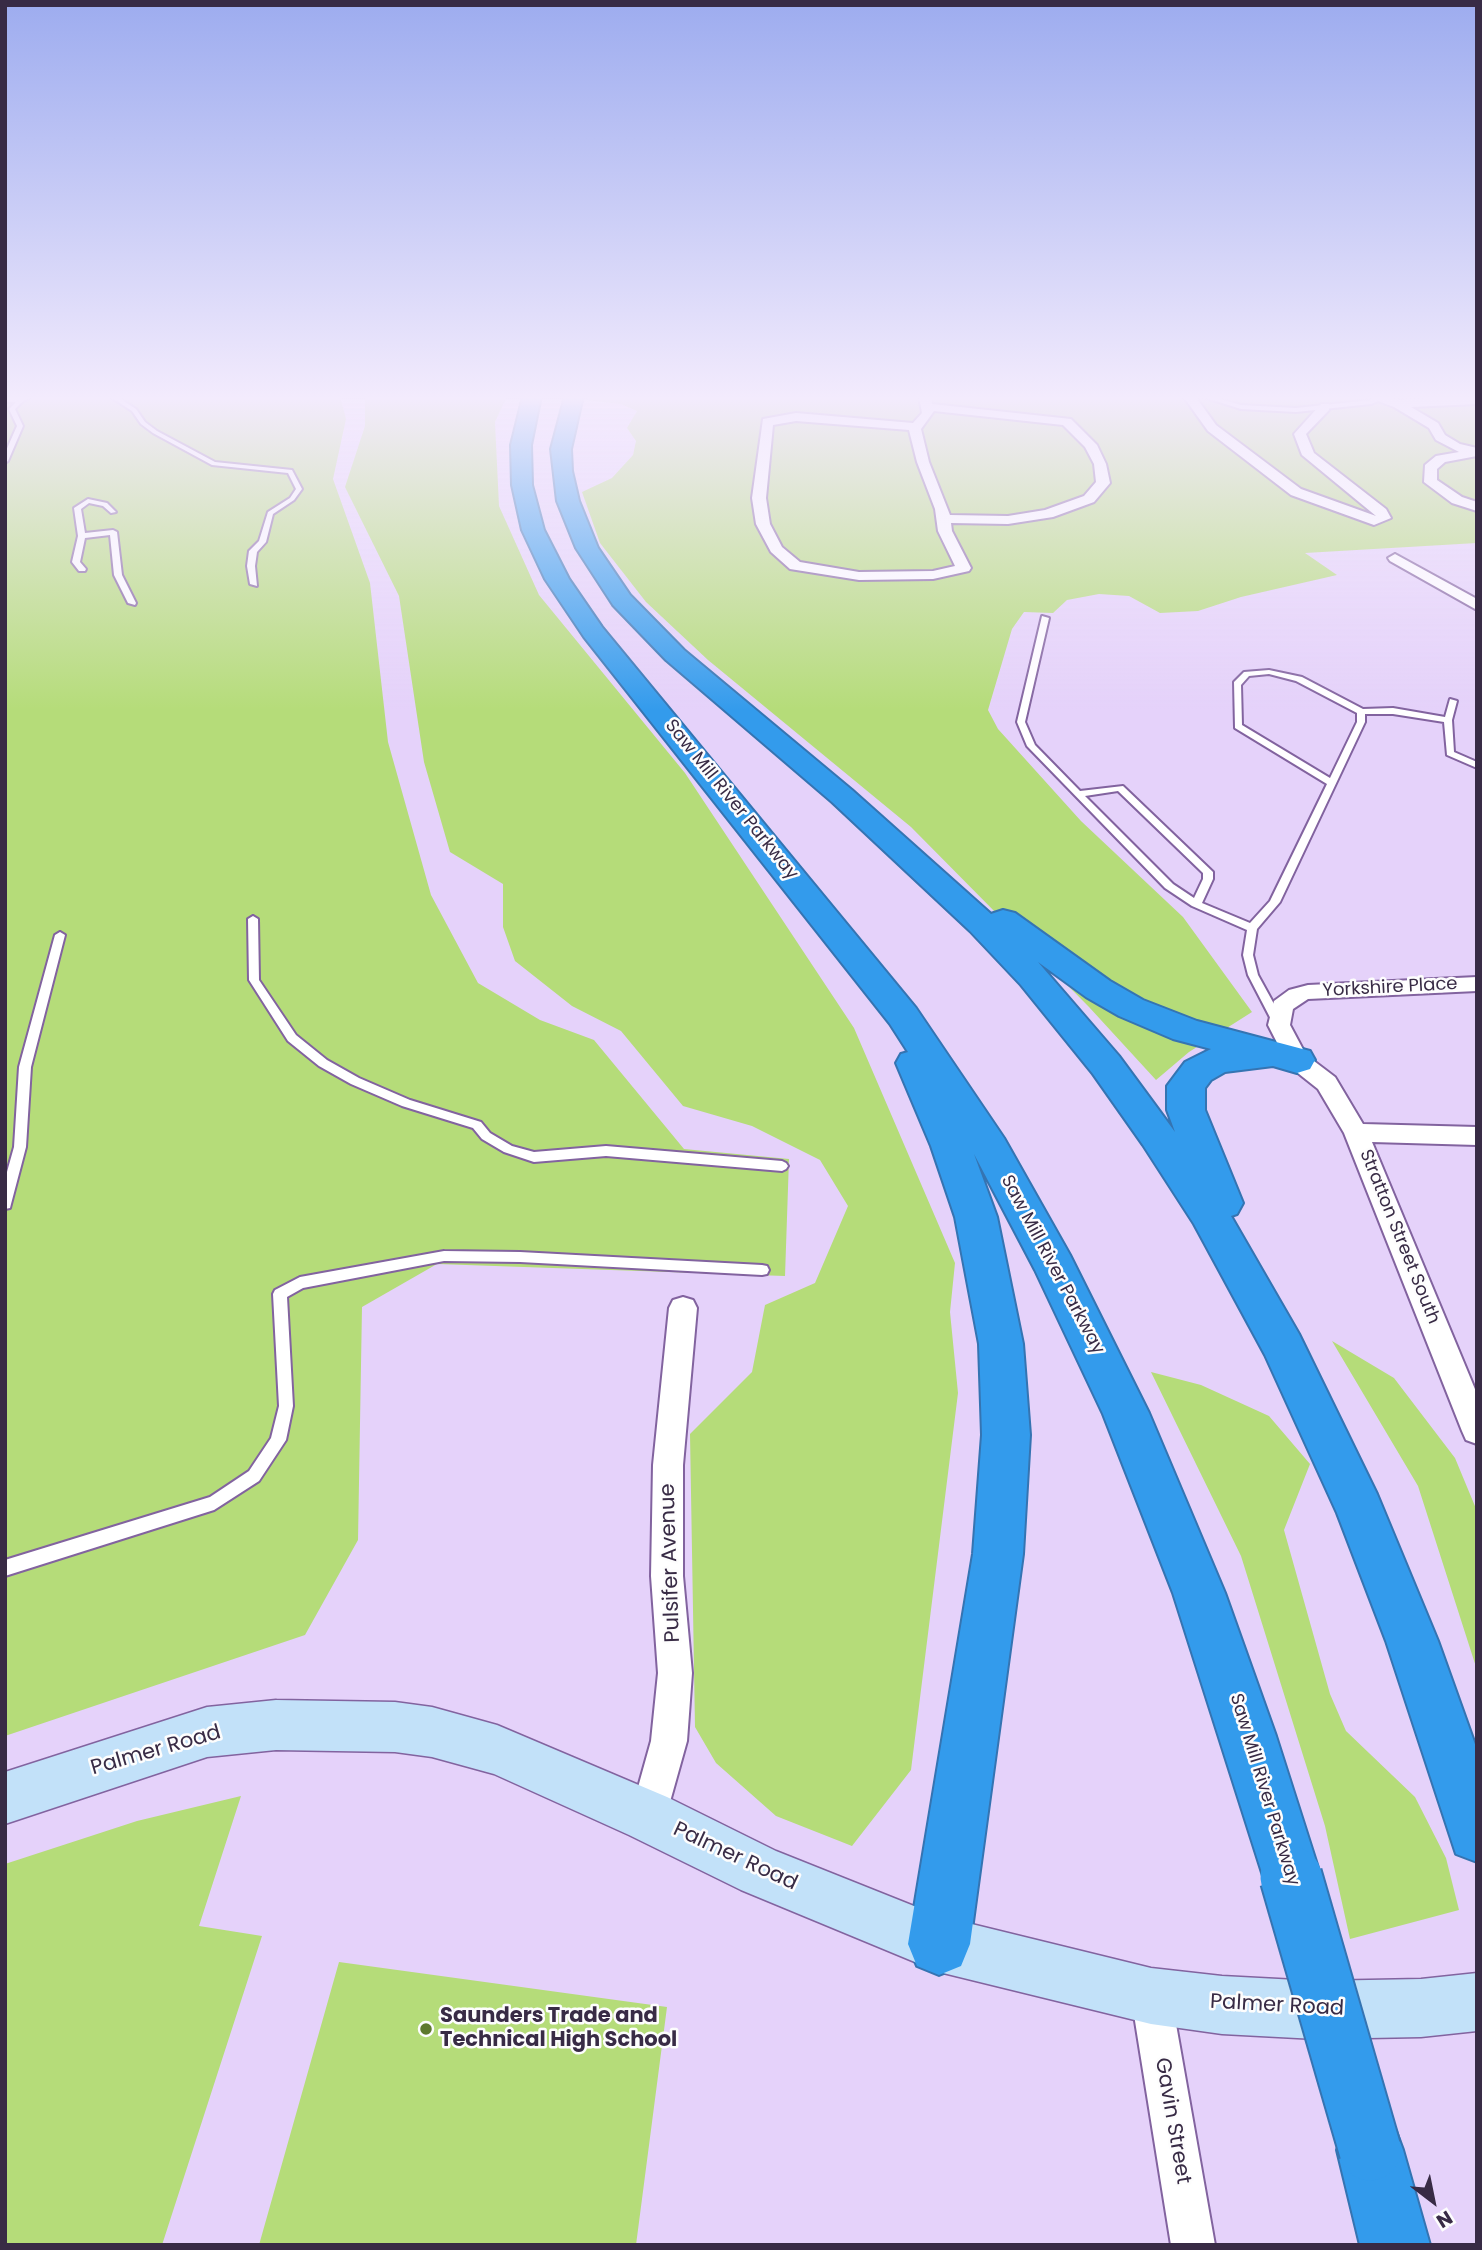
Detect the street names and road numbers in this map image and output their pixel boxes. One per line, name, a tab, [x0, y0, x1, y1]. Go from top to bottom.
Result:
street label: Saw Mill River Parkway	[660, 716, 802, 884]
street label: Yorkshire Place	[1322, 974, 1458, 1002]
street label: Stratton Street South	[1354, 1147, 1444, 1327]
street label: Saw Mill River Parkway	[996, 1172, 1108, 1358]
street label: Pulsifer Avenue	[656, 1483, 686, 1643]
street label: Saw Mill River Parkway	[1224, 1691, 1304, 1889]
street label: Palmer Road	[88, 1720, 224, 1782]
street label: Palmer Road	[669, 1817, 801, 1897]
street label: Palmer Road	[1209, 1990, 1345, 2022]
street label: Gavin Street	[1148, 2056, 1196, 2186]

